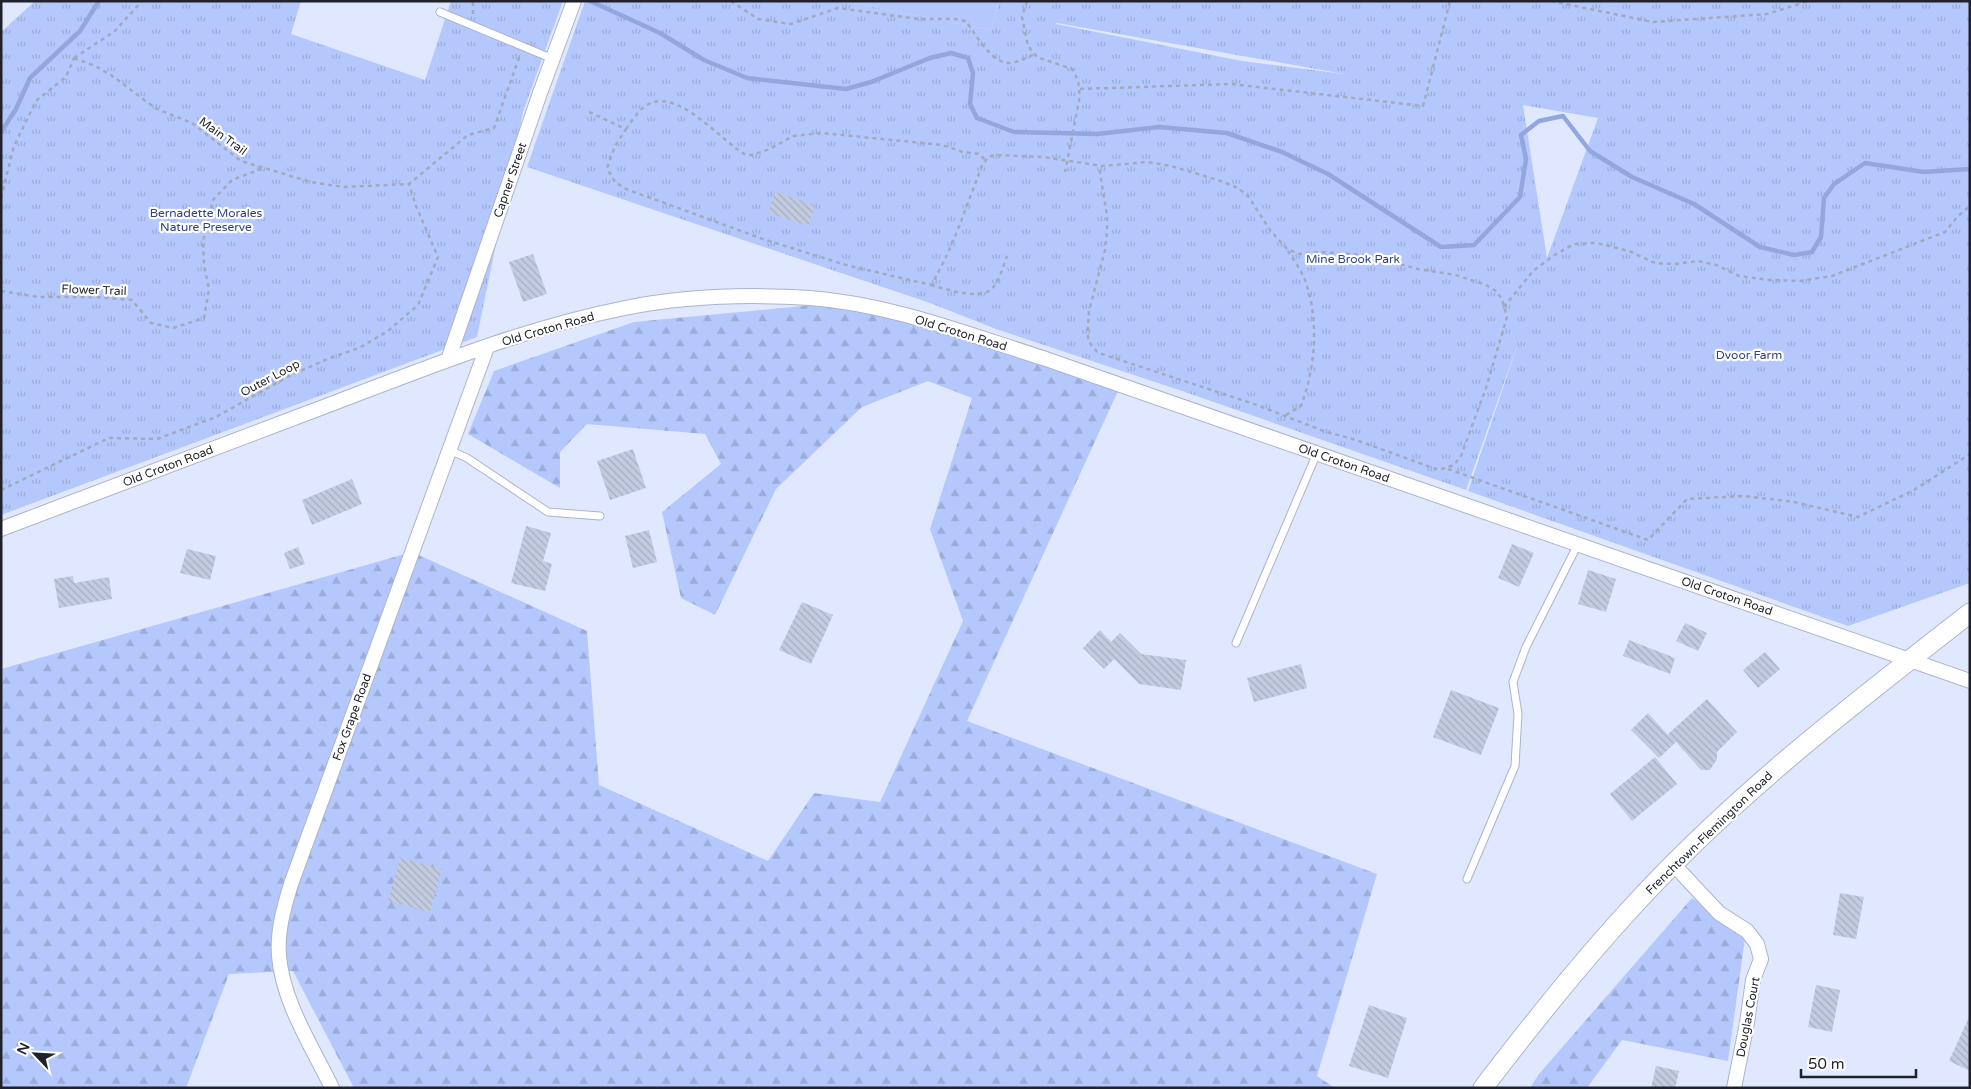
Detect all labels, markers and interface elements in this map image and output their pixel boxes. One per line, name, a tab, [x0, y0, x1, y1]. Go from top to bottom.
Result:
street label: Main Trail	[196, 114, 250, 158]
street label: Capner Street	[491, 140, 530, 220]
park label: Bernadette Morales Nature Preserve	[150, 206, 263, 234]
park label: Mine Brook Park	[1306, 252, 1401, 266]
street label: Flower Trail	[61, 282, 127, 298]
street label: Old Croton Road	[500, 309, 596, 349]
street label: Old Croton Road	[913, 312, 1009, 354]
park label: Dvoor Farm	[1716, 348, 1782, 362]
street label: Outer Loop	[238, 357, 302, 399]
street label: Old Croton Road	[1297, 441, 1391, 485]
street label: Old Croton Road	[121, 442, 215, 490]
street label: Old Croton Road	[1680, 574, 1774, 618]
street label: Fox Grape Road	[330, 672, 374, 762]
street label: Frenchtown-Flemington Road	[1643, 769, 1775, 897]
street label: Douglas Court	[1733, 975, 1763, 1058]
north arrow	[10, 1029, 60, 1079]
text: N	[14, 1040, 34, 1057]
scale bar	[1801, 1046, 1916, 1078]
text: 50 m	[1808, 1055, 1845, 1073]

